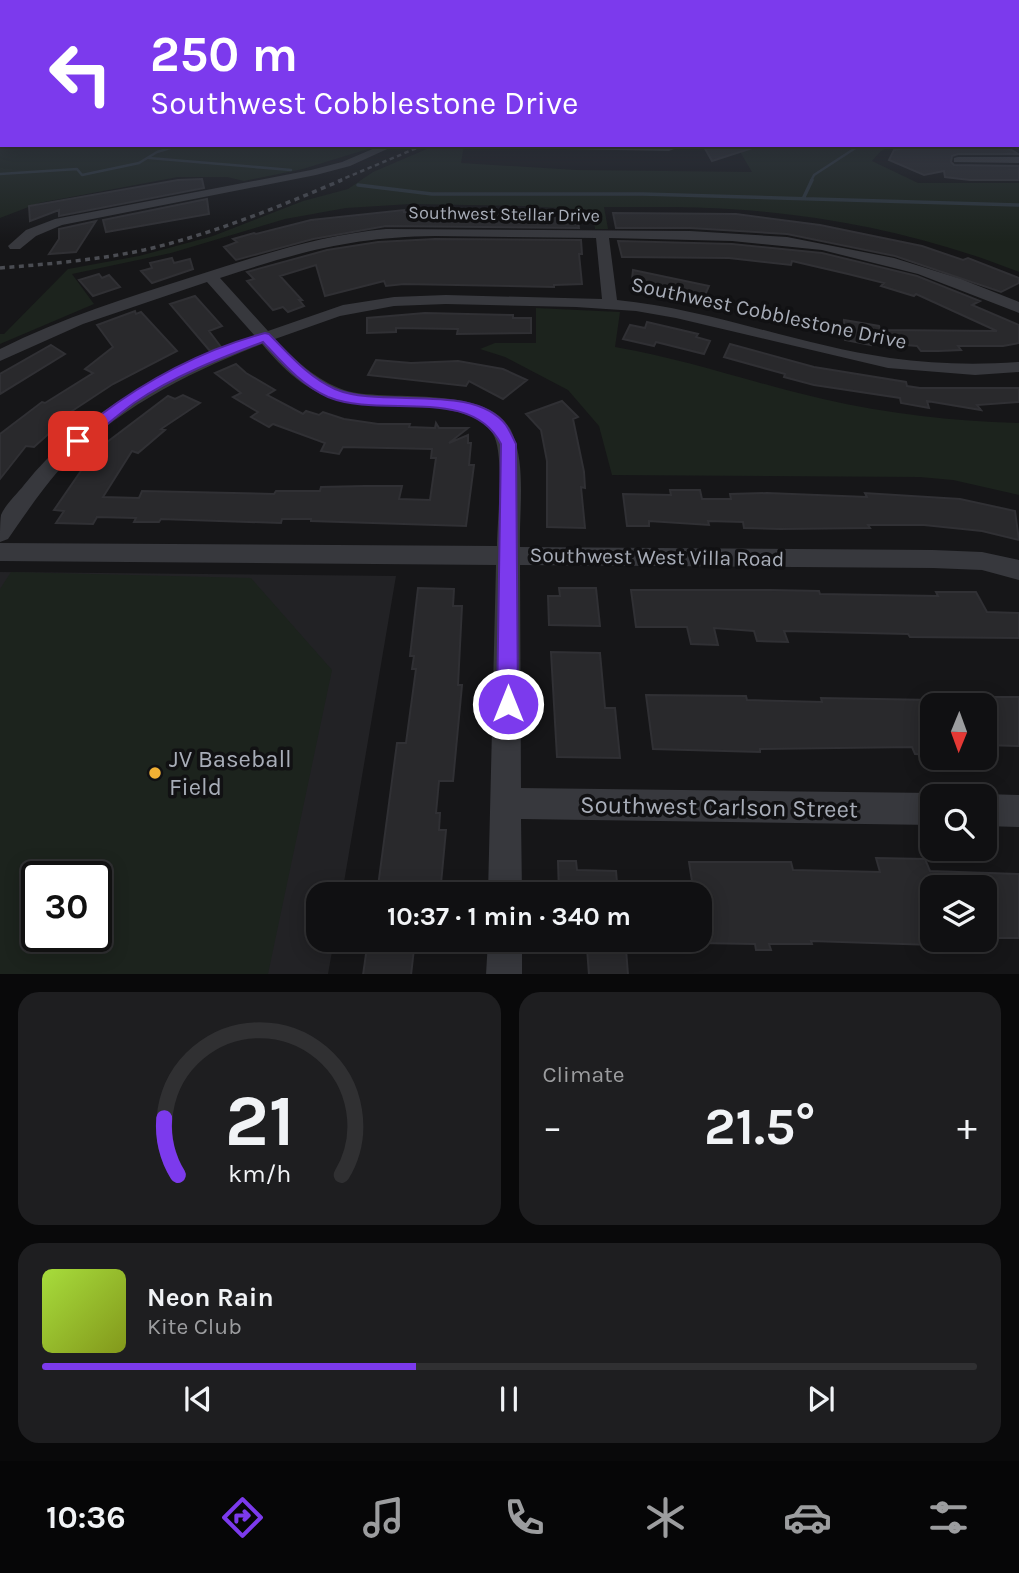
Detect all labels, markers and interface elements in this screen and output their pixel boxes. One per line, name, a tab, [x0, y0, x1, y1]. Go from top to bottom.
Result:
text: 250 m	[150, 26, 298, 83]
icon: left	[35, 28, 126, 119]
text: Southwest Cobblestone Drive	[150, 85, 578, 122]
street label: Southwest Stellar Drive	[408, 201, 600, 227]
street label: Southwest Cobblestone Drive	[629, 272, 909, 354]
pin	[48, 411, 108, 471]
icon: arrive	[59, 422, 97, 460]
street label: Southwest West Villa Road	[529, 543, 785, 571]
position arrow	[471, 667, 545, 741]
north arrow	[920, 693, 998, 770]
map controls	[920, 693, 997, 952]
place label: JV Baseball Field	[169, 745, 292, 801]
marker: JV Baseball Field	[147, 765, 163, 781]
button: search	[920, 784, 997, 861]
street label: Southwest Carlson Street	[580, 791, 858, 823]
speed limit sign: 30	[21, 861, 112, 952]
button: layers	[920, 875, 997, 952]
text: 10:37 · 1 min · 340 m	[387, 901, 631, 932]
text: Climate	[543, 1061, 625, 1088]
text: 21	[224, 1078, 294, 1163]
text: 21.5°	[704, 1096, 816, 1157]
text: −	[543, 1105, 562, 1150]
text: +	[957, 1105, 977, 1150]
text: km/h	[228, 1158, 291, 1187]
text: Neon Rain	[147, 1282, 274, 1313]
text: Kite Club	[147, 1313, 242, 1340]
icon: previous	[179, 1380, 217, 1418]
icon: pause	[490, 1380, 528, 1418]
icon: next	[802, 1380, 840, 1418]
icon: directions	[218, 1493, 267, 1542]
icon: music	[359, 1493, 408, 1542]
icon: phone	[500, 1493, 549, 1542]
icon: climate	[641, 1493, 690, 1542]
icon: car	[783, 1493, 832, 1542]
icon: filters	[924, 1493, 973, 1542]
text: 10:36	[46, 1499, 126, 1536]

